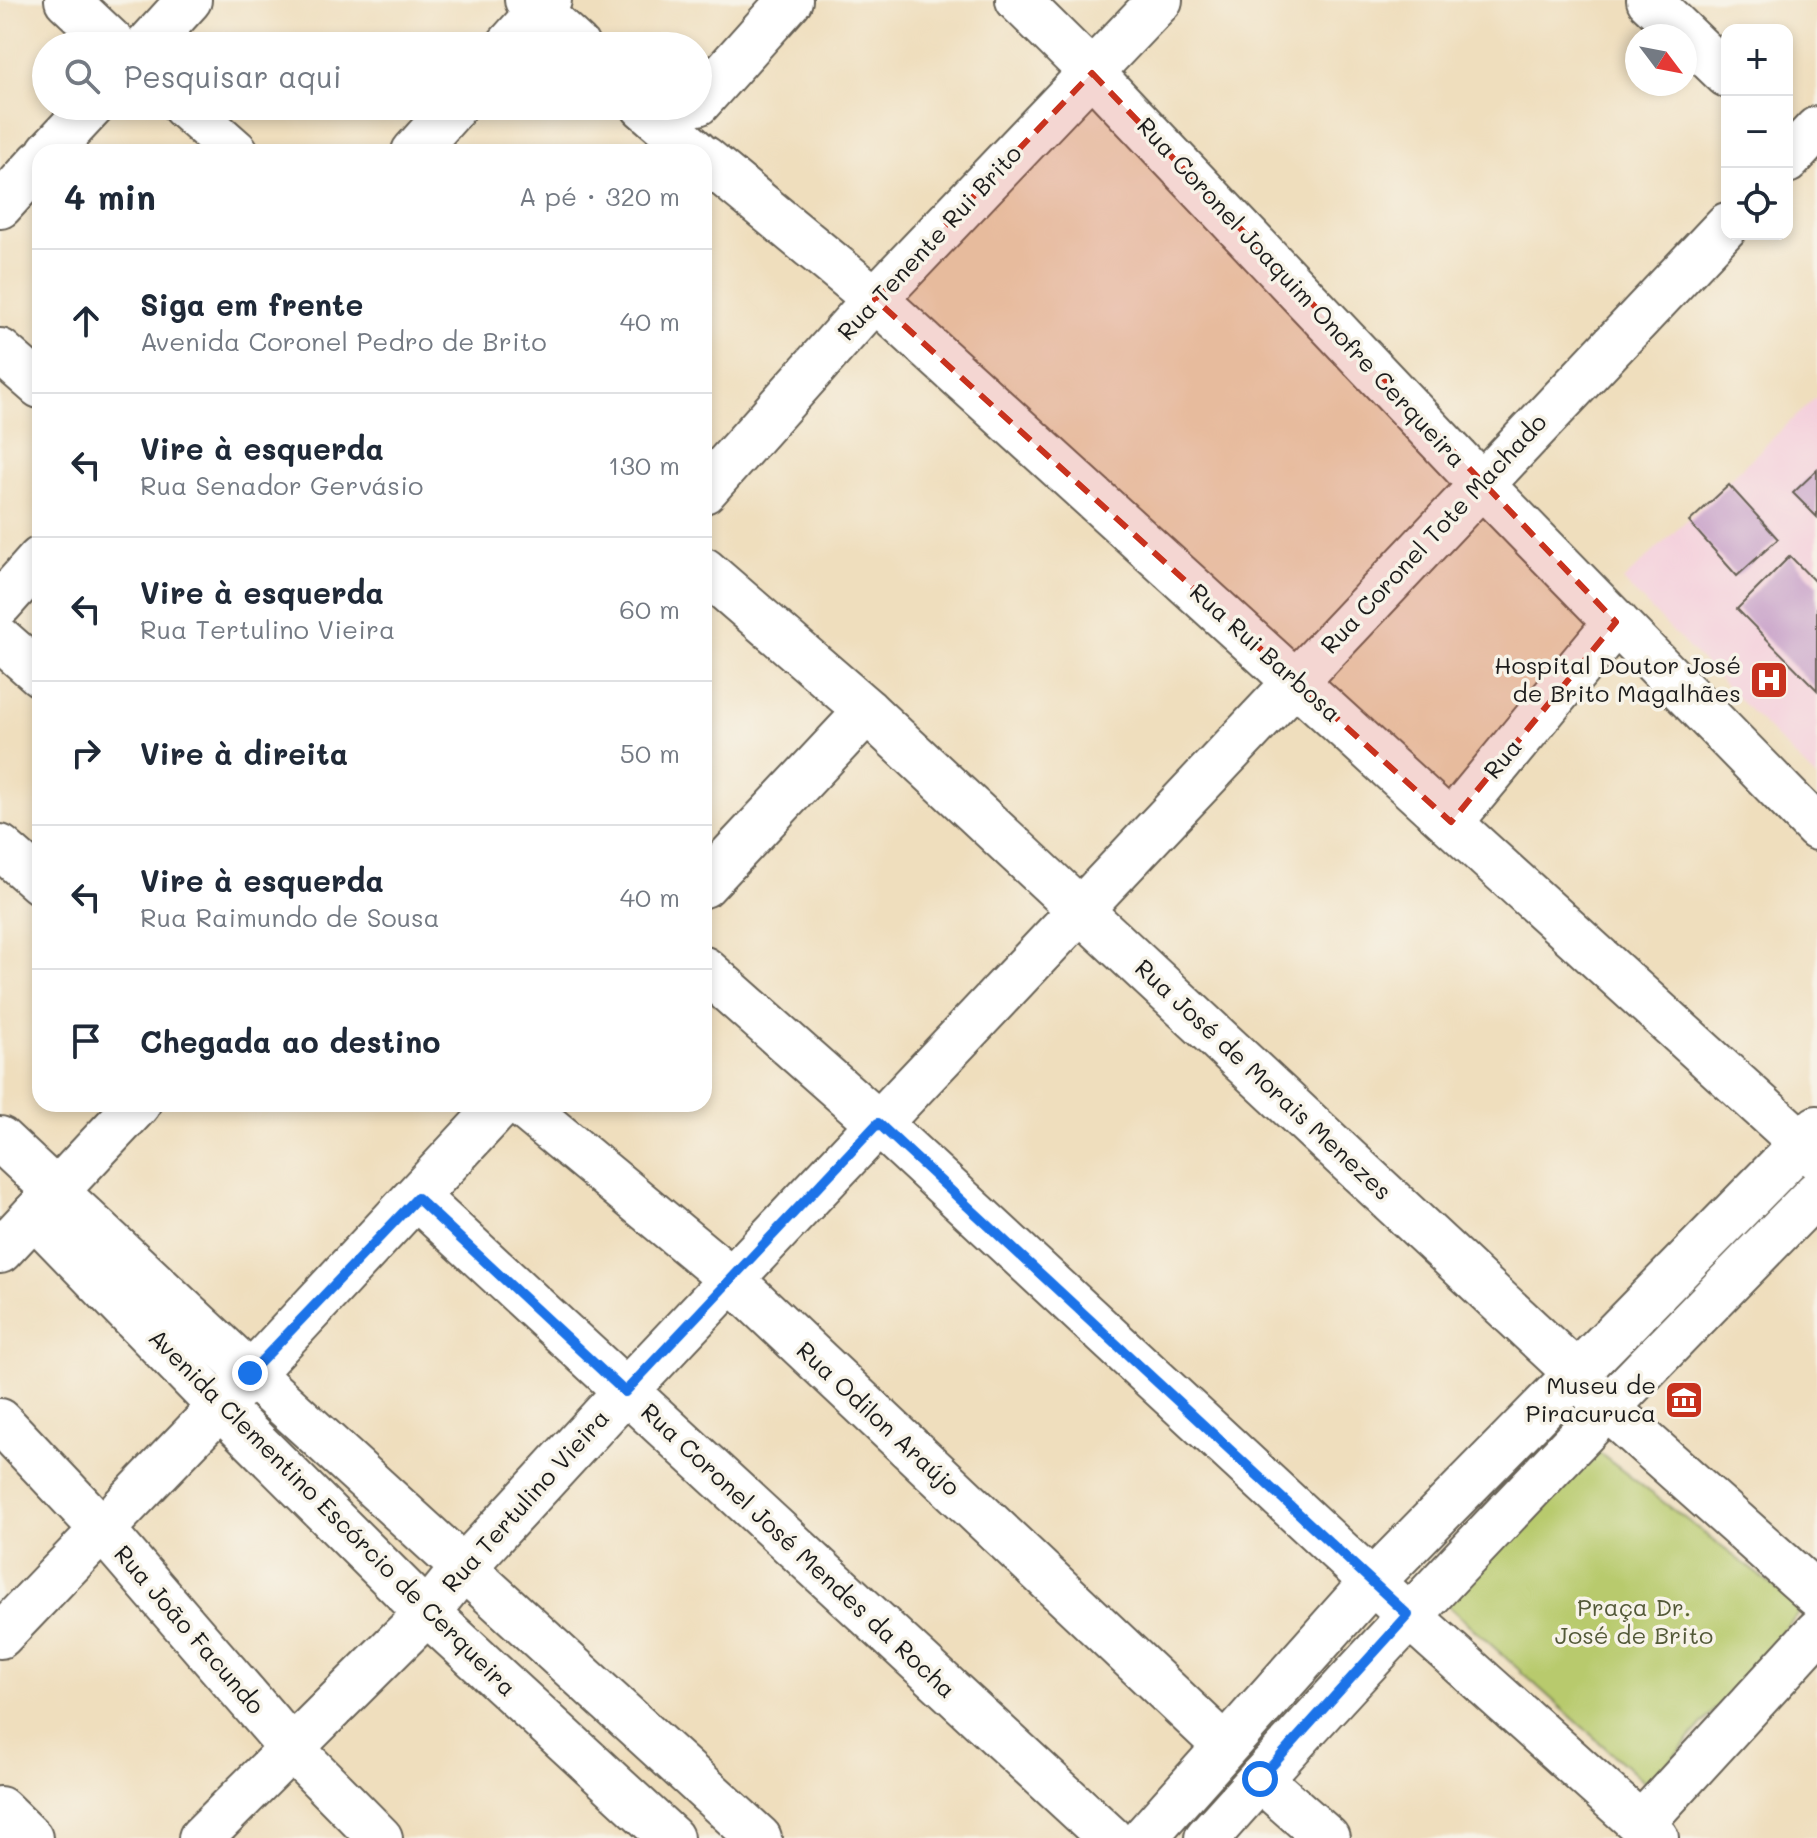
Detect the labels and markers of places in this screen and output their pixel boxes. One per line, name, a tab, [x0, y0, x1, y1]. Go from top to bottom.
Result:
place label: Hospital Doutor José de Brito Magalhães	[1494, 649, 1741, 708]
hospital icon: Hospital Doutor José de Brito Magalhães	[1748, 659, 1790, 701]
place label: Museu de Piracuruca	[1526, 1369, 1656, 1428]
museum icon: Museu de Piracuruca	[1663, 1379, 1705, 1421]

